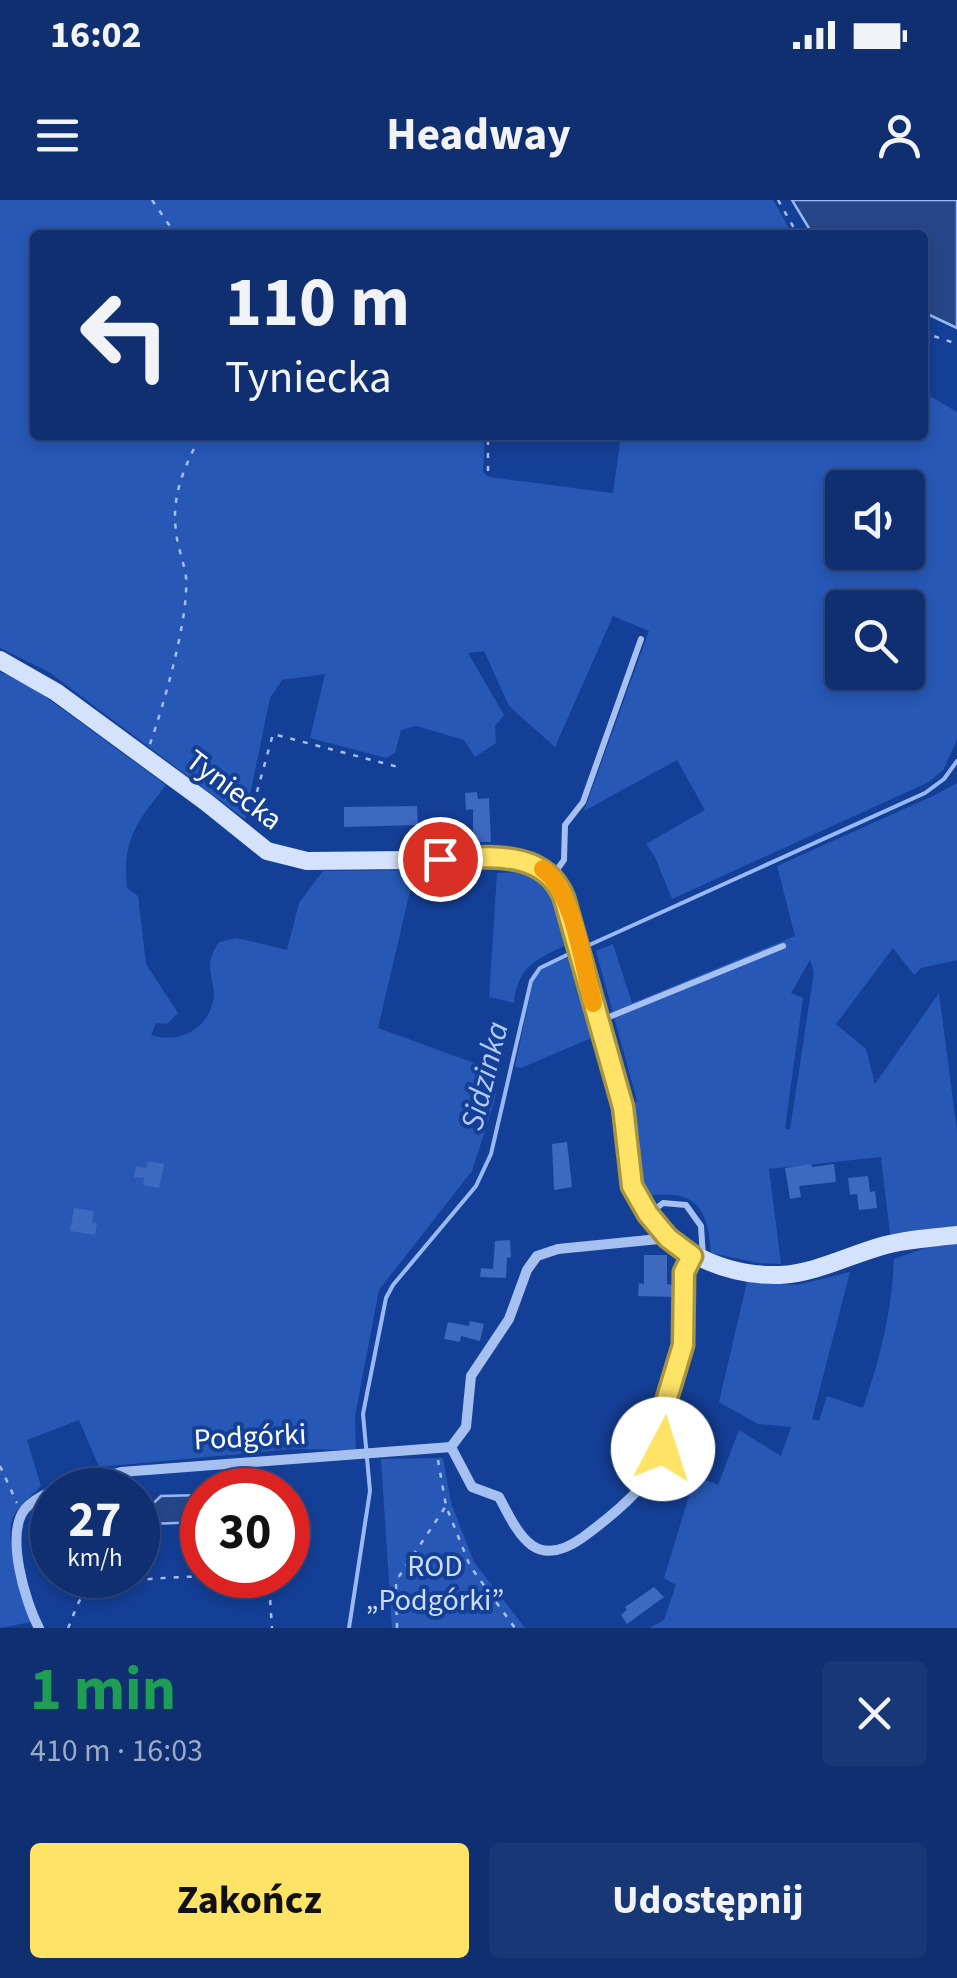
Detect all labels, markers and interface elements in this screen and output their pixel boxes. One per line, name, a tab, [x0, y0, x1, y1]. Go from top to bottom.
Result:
text: 16:02	[50, 8, 142, 62]
text: Headway	[386, 103, 571, 167]
icon: menu	[30, 108, 85, 163]
icon: person	[872, 108, 927, 163]
text: 110 m	[225, 253, 410, 353]
icon: left	[60, 270, 190, 400]
text: Tyniecka	[225, 346, 392, 410]
map controls	[825, 470, 925, 690]
button: sound	[825, 470, 925, 570]
button: search	[825, 590, 925, 690]
street label: Tyniecka	[177, 739, 291, 841]
pin	[398, 817, 483, 902]
icon: arrive	[413, 832, 468, 887]
water label: Sidzinka	[449, 1017, 521, 1135]
position arrow	[611, 1397, 715, 1501]
street label: Podgórki	[193, 1413, 307, 1461]
speed limit sign: 30	[180, 1468, 310, 1598]
text: 27	[69, 1485, 121, 1556]
text: km/h	[67, 1540, 123, 1576]
park label: ROD „Podgórki”	[366, 1545, 504, 1622]
text: 1 min	[30, 1648, 176, 1733]
button: close	[822, 1661, 927, 1766]
text: 410 m · 16:03	[30, 1728, 203, 1774]
button: Zakończ	[30, 1843, 469, 1958]
button: Udostępnij	[489, 1843, 927, 1958]

